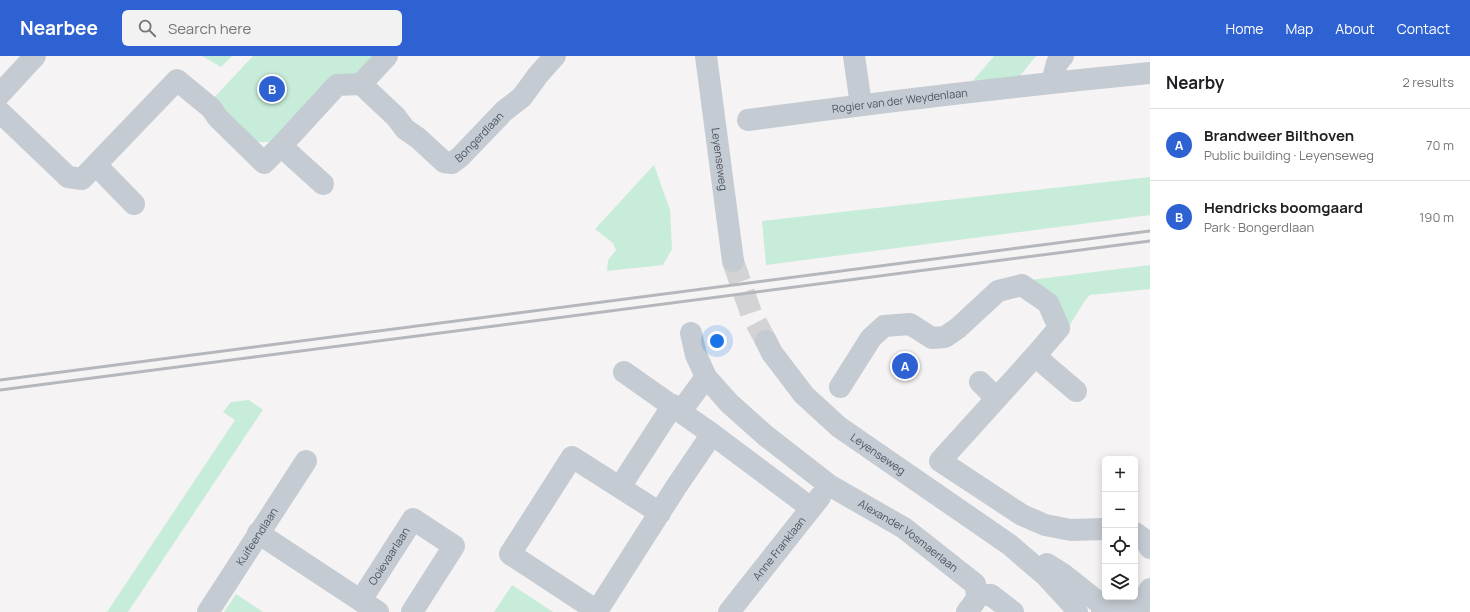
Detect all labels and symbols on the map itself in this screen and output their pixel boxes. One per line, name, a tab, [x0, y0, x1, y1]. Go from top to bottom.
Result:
pin: B	[259, 74, 285, 104]
street label: Rogier van der Weydenlaan	[831, 84, 968, 116]
street label: Bongerdlaan	[451, 108, 506, 165]
street label: Leyenseweg	[708, 127, 732, 192]
your location	[707, 331, 727, 351]
pin: A	[892, 351, 918, 381]
street label: Leyenseweg	[848, 429, 909, 478]
street label: Alexander Vosmaerlaan	[856, 495, 962, 575]
street label: Kuifeendlaan	[232, 504, 281, 568]
street label: Anne Franklaan	[749, 513, 809, 583]
street label: Ooievaarlaan	[364, 524, 413, 588]

